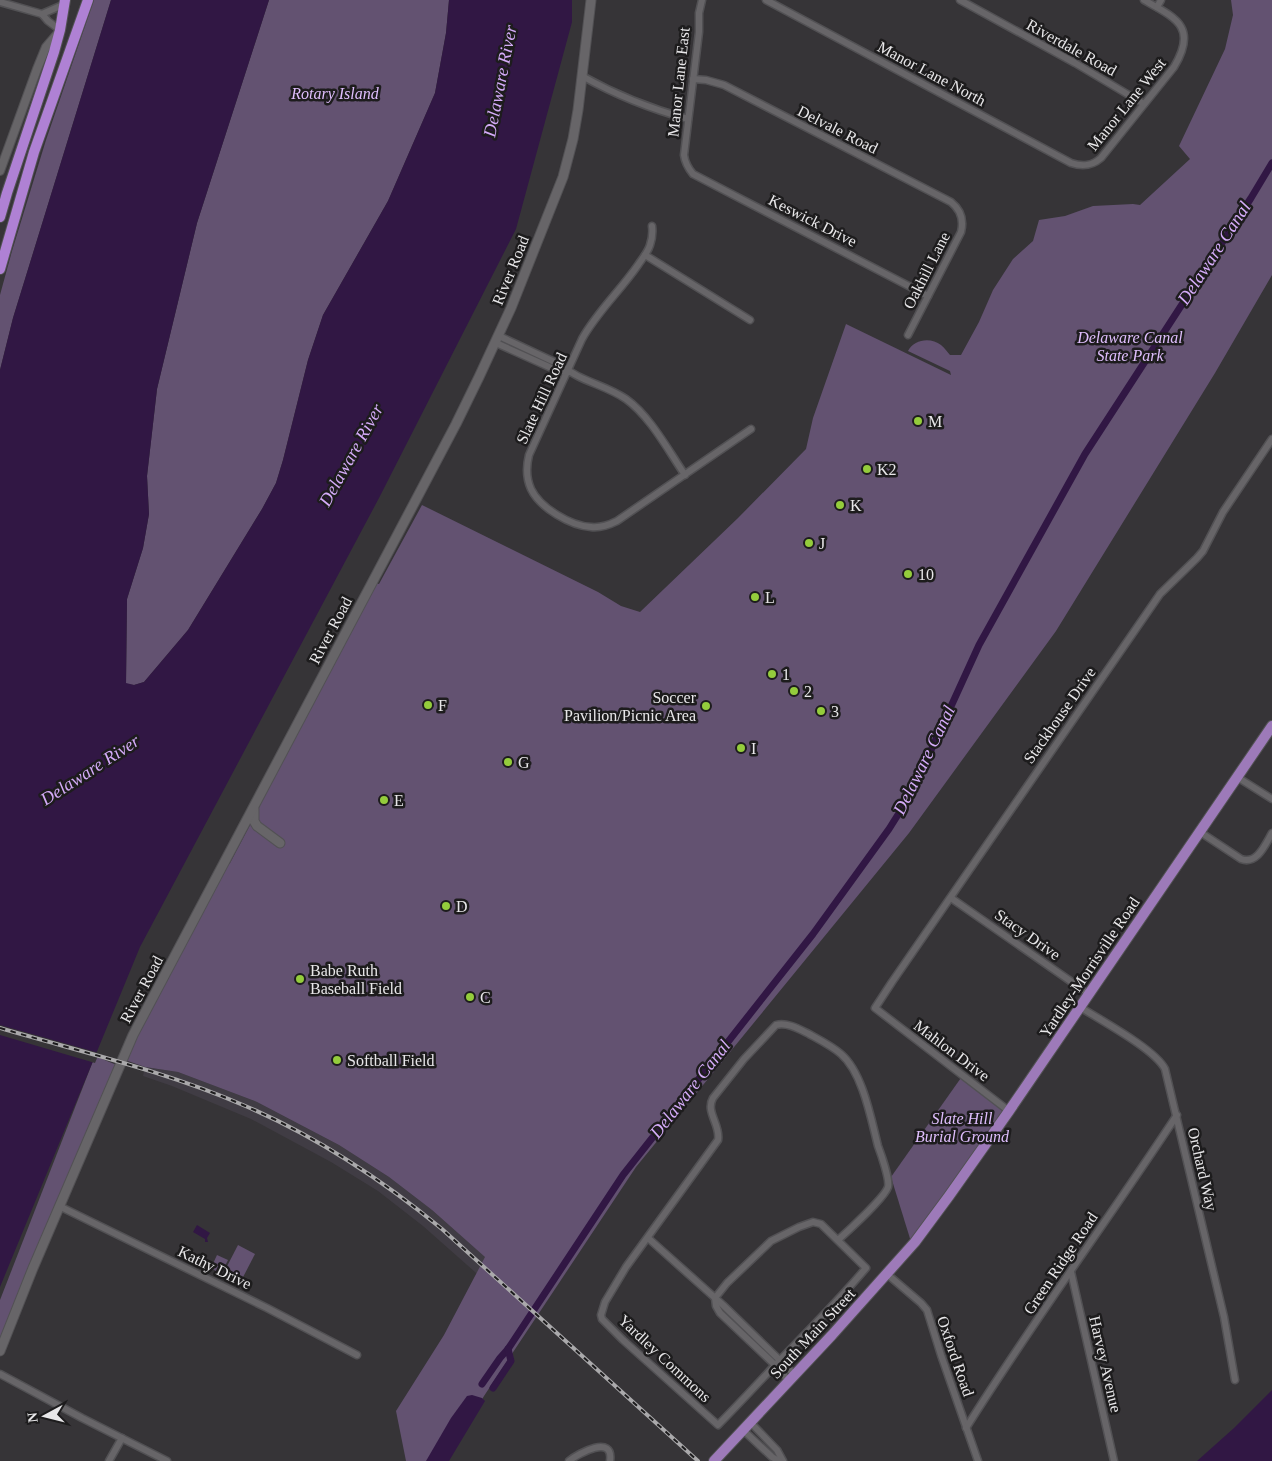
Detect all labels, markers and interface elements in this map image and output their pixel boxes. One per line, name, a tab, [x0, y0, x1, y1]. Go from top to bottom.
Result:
street label: Riverdale Road	[1024, 16, 1120, 79]
water label: Delaware River	[479, 22, 521, 140]
street label: Manor Lane East	[664, 26, 693, 138]
street label: Manor Lane North	[875, 38, 989, 109]
street label: Manor Lane West	[1084, 54, 1169, 154]
park label: Rotary Island	[290, 85, 380, 103]
street label: Delvale Road	[795, 102, 881, 157]
street label: Keswick Drive	[766, 191, 860, 250]
water label: Delaware Canal	[1173, 198, 1255, 309]
street label: Oakhill Lane	[900, 229, 953, 311]
street label: River Road	[489, 233, 532, 307]
park label: Delaware Canal State Park	[1076, 329, 1183, 364]
street label: Slate Hill Road	[513, 350, 570, 447]
water label: Delaware River	[314, 400, 388, 510]
place label: M	[928, 413, 942, 430]
marker: M	[912, 415, 924, 427]
place label: K2	[877, 461, 897, 478]
marker: K2	[861, 463, 873, 475]
place label: K	[850, 497, 862, 514]
marker: K	[834, 499, 846, 511]
place label: J	[819, 535, 825, 552]
marker: J	[803, 537, 815, 549]
place label: 10	[918, 566, 934, 583]
marker: 10	[902, 568, 914, 580]
place label: L	[765, 589, 775, 606]
marker: L	[749, 591, 761, 603]
street label: River Road	[306, 594, 355, 667]
street label: Stackhouse Drive	[1020, 664, 1099, 767]
place label: 1	[782, 666, 790, 683]
marker: 1	[766, 668, 778, 680]
place label: 2	[804, 683, 812, 700]
marker: 2	[788, 685, 800, 697]
place label: Soccer Pavilion/Picnic Area	[564, 689, 697, 724]
place label: F	[438, 697, 447, 714]
marker: F	[422, 699, 434, 711]
marker: Soccer Pavilion/Picnic Area	[700, 700, 712, 712]
water label: Delaware Canal	[889, 702, 959, 819]
place label: 3	[831, 703, 839, 720]
marker: 3	[815, 705, 827, 717]
water label: Delaware River	[36, 730, 144, 810]
place label: I	[751, 740, 756, 757]
marker: I	[735, 742, 747, 754]
place label: G	[518, 754, 530, 771]
marker: G	[502, 756, 514, 768]
place label: E	[394, 792, 404, 809]
marker: E	[378, 794, 390, 806]
street label: Yardley-Morrisville Road	[1036, 894, 1143, 1041]
place label: D	[456, 898, 468, 915]
marker: D	[440, 900, 452, 912]
street label: Stacy Drive	[991, 906, 1064, 964]
street label: River Road	[117, 953, 166, 1026]
place label: Babe Ruth Baseball Field	[310, 962, 402, 997]
marker: Babe Ruth Baseball Field	[294, 973, 306, 985]
place label: C	[480, 989, 491, 1006]
marker: C	[464, 991, 476, 1003]
street label: Mahlon Drive	[911, 1016, 993, 1084]
water label: Delaware Canal	[645, 1036, 734, 1143]
place label: Softball Field	[347, 1052, 435, 1069]
marker: Softball Field	[331, 1054, 343, 1066]
park label: Slate Hill Burial Ground	[915, 1110, 1010, 1145]
street label: Orchard Way	[1184, 1126, 1220, 1213]
street label: Green Ridge Road	[1020, 1209, 1102, 1318]
street label: Kathy Drive	[175, 1242, 254, 1293]
street label: South Main Street	[766, 1285, 859, 1382]
street label: Yardley Commons	[614, 1311, 714, 1406]
street label: Oxford Road	[934, 1314, 977, 1399]
street label: Harvey Avenue	[1085, 1314, 1125, 1414]
north arrow	[20, 1391, 70, 1441]
text: N	[25, 1412, 41, 1423]

